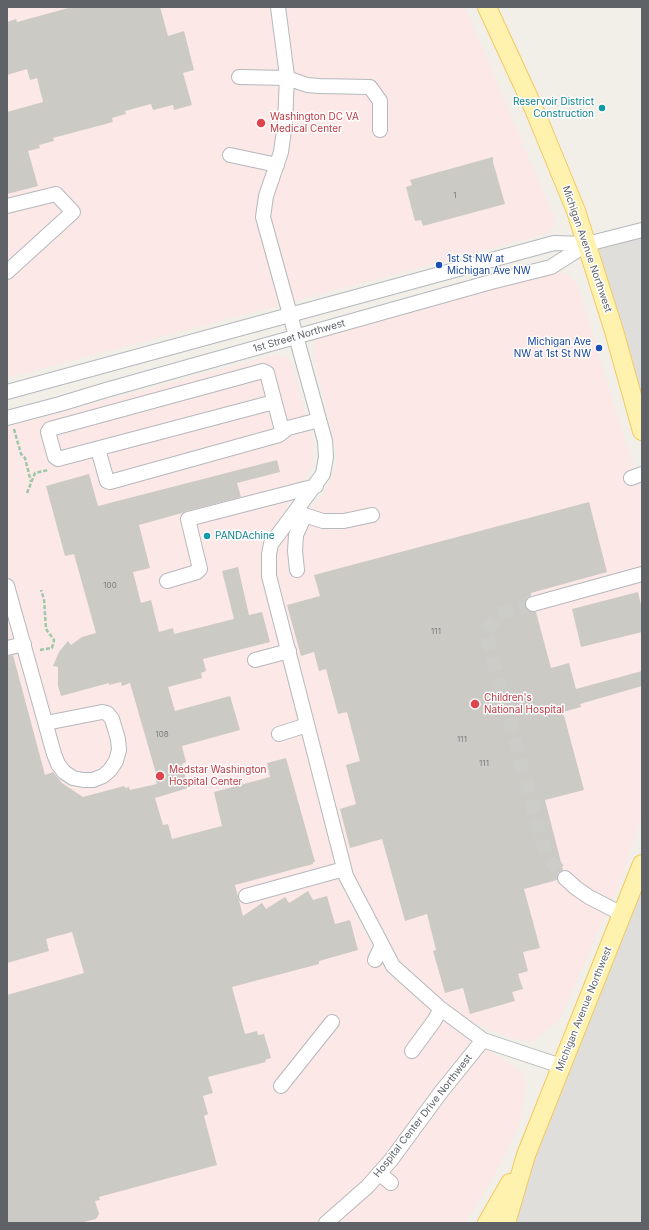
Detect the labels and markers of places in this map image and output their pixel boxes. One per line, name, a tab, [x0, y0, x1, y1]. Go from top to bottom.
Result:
place label: Reservoir District Construction	[513, 96, 594, 120]
marker: Reservoir District Construction	[597, 103, 607, 113]
place label: Washington DC VA Medical Center	[270, 111, 359, 134]
marker: Washington DC VA Medical Center	[255, 117, 267, 129]
place label: 1st St NW at Michigan Ave NW	[447, 253, 531, 276]
marker: 1st St NW at Michigan Ave NW	[434, 260, 444, 270]
place label: Michigan Ave NW at 1st St NW	[514, 336, 591, 360]
marker: Michigan Ave NW at 1st St NW	[594, 343, 604, 353]
place label: PANDAchine	[215, 530, 275, 542]
marker: PANDAchine	[202, 531, 212, 541]
place label: Children's National Hospital	[484, 692, 564, 716]
marker: Children's National Hospital	[469, 698, 481, 710]
place label: Medstar Washington Hospital Center	[169, 764, 266, 788]
marker: Medstar Washington Hospital Center	[154, 770, 166, 782]

